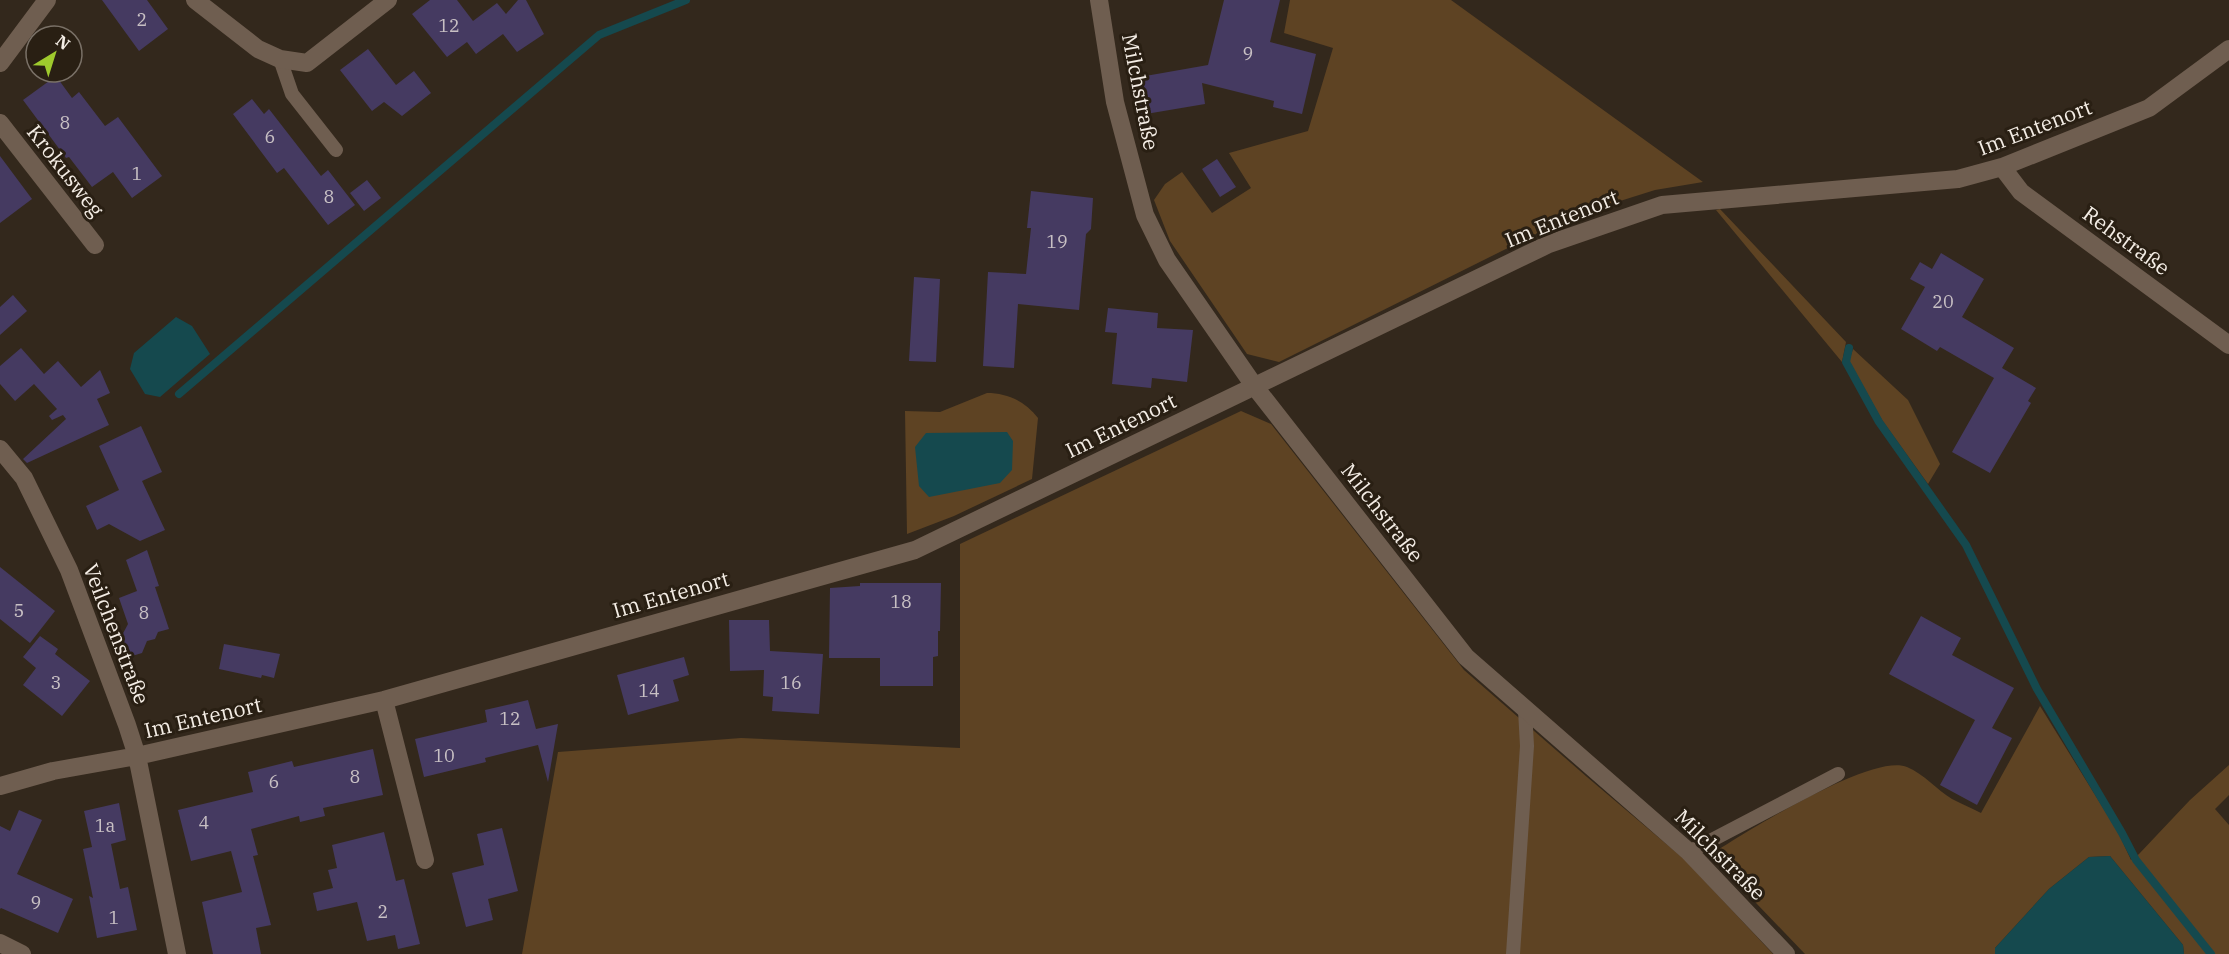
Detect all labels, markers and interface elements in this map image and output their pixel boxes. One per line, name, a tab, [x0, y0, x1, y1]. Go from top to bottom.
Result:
house number: 2	[137, 8, 147, 31]
house number: 12	[438, 14, 460, 37]
north arrow	[24, 24, 84, 84]
text: N	[52, 30, 74, 54]
street label: Milchstraße	[1116, 31, 1166, 152]
house number: 9	[1243, 42, 1253, 65]
street label: Im Entenort	[1974, 93, 2096, 162]
house number: 8	[60, 111, 70, 134]
street label: Krokusweg	[21, 118, 111, 223]
house number: 6	[265, 125, 275, 148]
house number: 1	[132, 162, 142, 185]
street label: Im Entenort	[1501, 183, 1622, 254]
house number: 8	[324, 185, 334, 208]
street label: Rehstraße	[2077, 199, 2176, 281]
house number: 19	[1046, 230, 1068, 253]
house number: 20	[1932, 290, 1954, 313]
street label: Im Entenort	[1061, 386, 1181, 464]
street label: Milchstraße	[1335, 457, 1430, 568]
street label: Veilchenstraße	[77, 559, 157, 708]
street label: Im Entenort	[609, 564, 732, 624]
house number: 18	[890, 590, 912, 613]
house number: 5	[14, 599, 24, 622]
house number: 8	[139, 601, 149, 624]
house number: 3	[51, 671, 61, 694]
house number: 16	[780, 671, 802, 694]
house number: 14	[638, 679, 660, 702]
street label: Im Entenort	[141, 690, 264, 744]
house number: 12	[499, 707, 521, 730]
house number: 10	[433, 744, 455, 767]
house number: 8	[350, 765, 360, 788]
house number: 6	[269, 770, 279, 793]
street label: Milchstraße	[1669, 803, 1772, 906]
house number: 4	[199, 811, 209, 834]
house number: 1a	[95, 814, 115, 837]
house number: 9	[31, 891, 41, 914]
house number: 2	[378, 900, 388, 923]
house number: 1	[109, 906, 119, 929]

